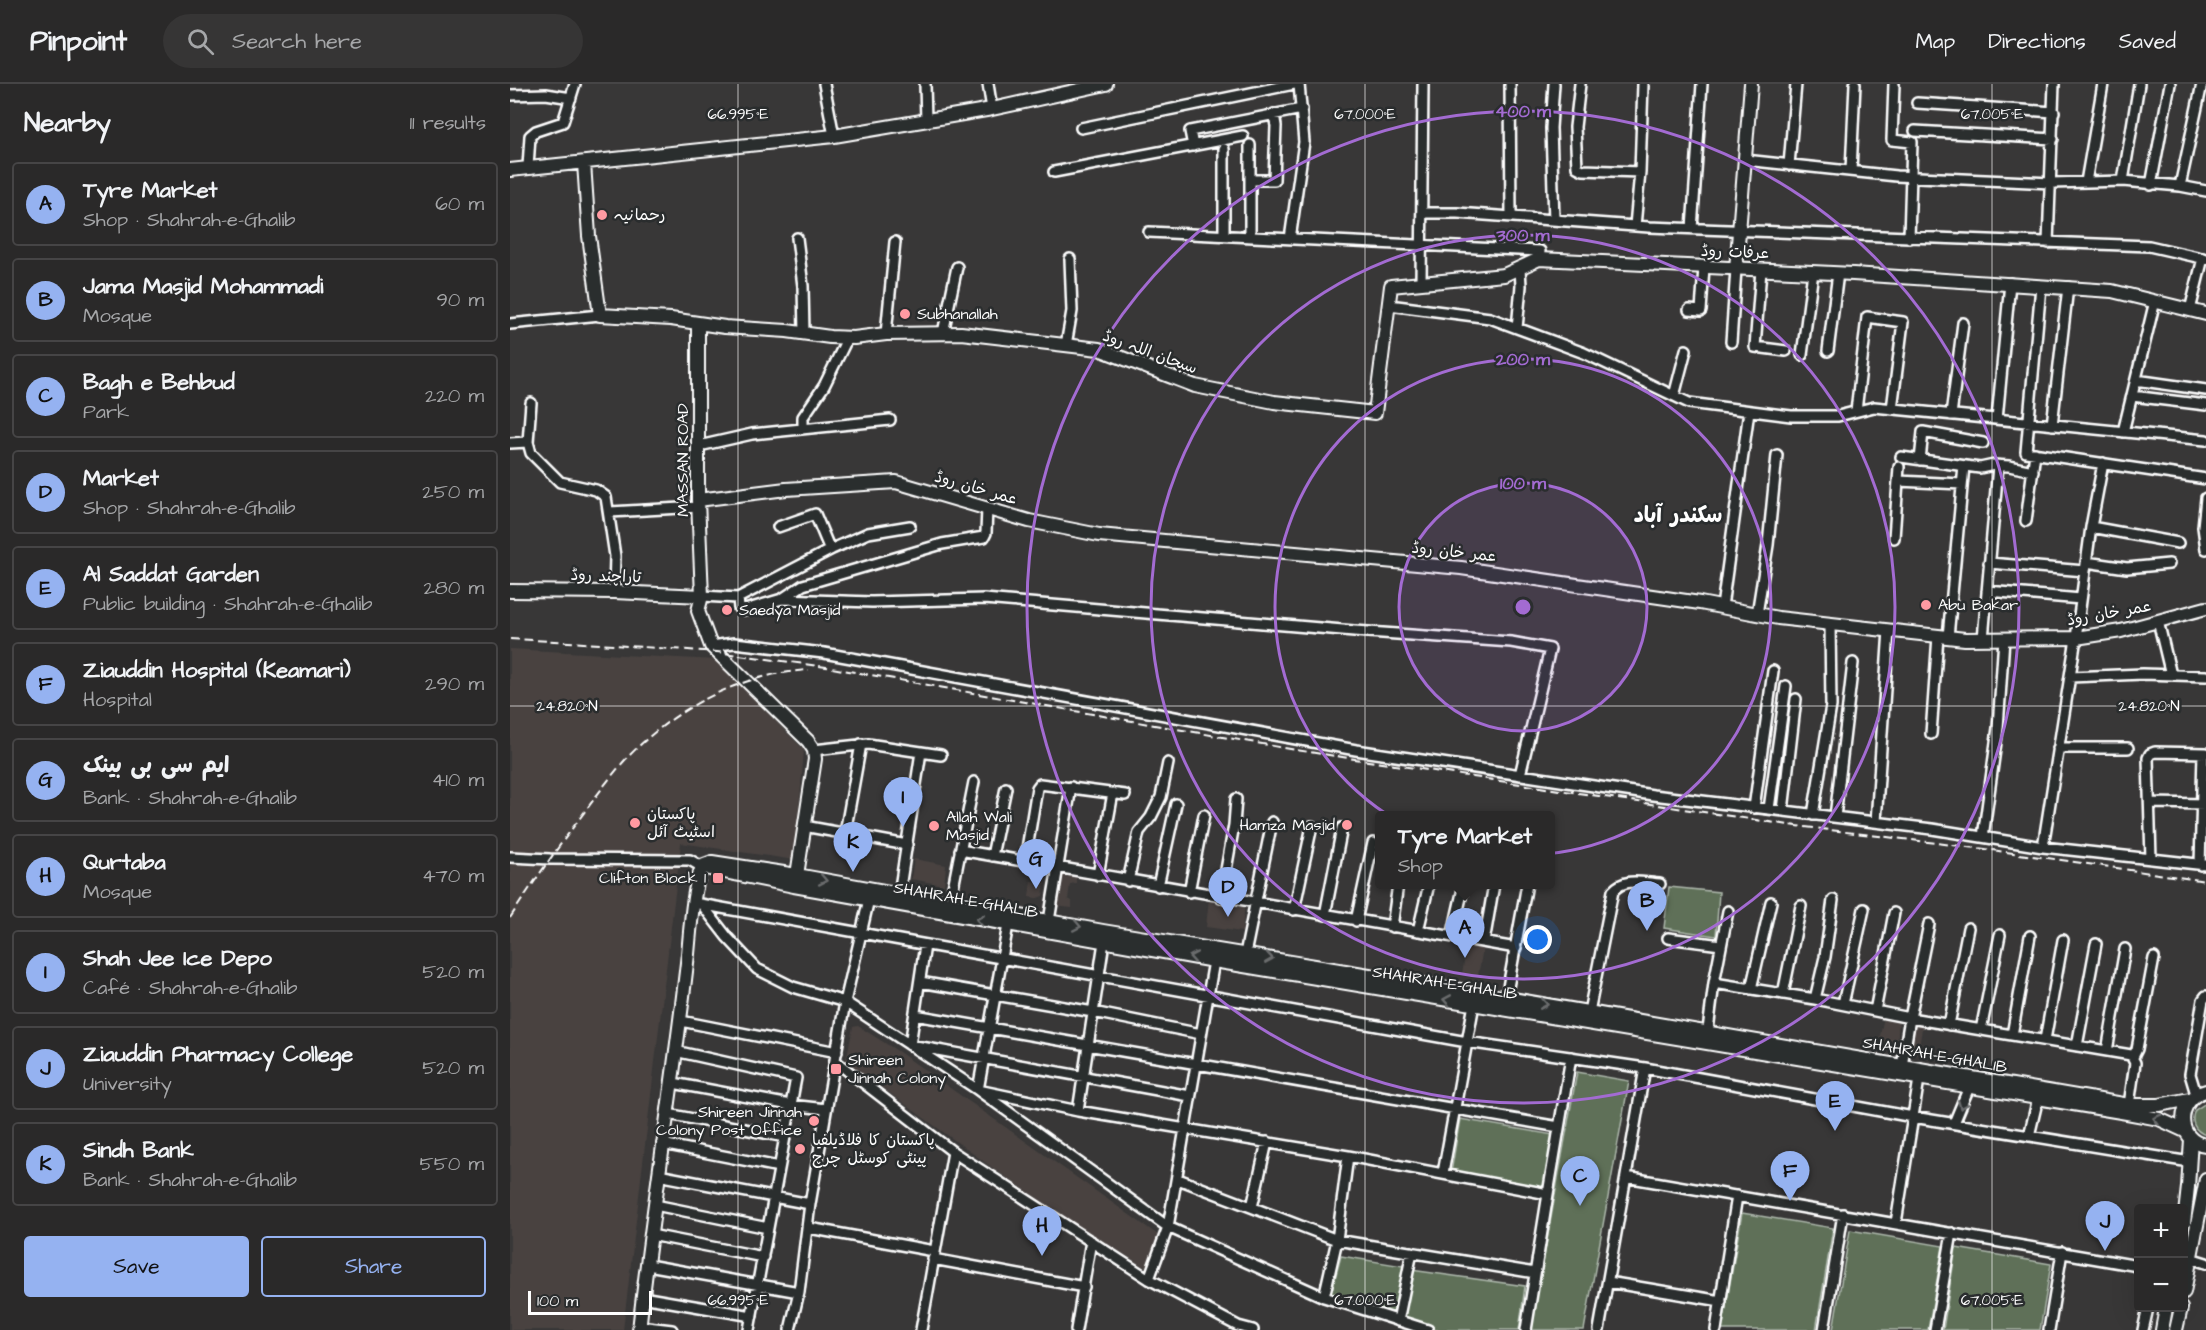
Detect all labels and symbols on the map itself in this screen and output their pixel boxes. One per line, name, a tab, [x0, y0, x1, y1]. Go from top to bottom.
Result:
text: 400 m	[1495, 99, 1552, 124]
text: 66.995°E	[708, 104, 769, 125]
text: 67.000°E	[1334, 104, 1396, 125]
text: 67.005°E	[1961, 104, 2023, 125]
place label: رحمانیہ	[614, 204, 666, 226]
marker: رحمانیہ	[595, 208, 609, 222]
text: 300 m	[1495, 223, 1551, 248]
street label: عرفات روڈ	[1701, 240, 1769, 264]
place label: Subhanallah	[917, 303, 998, 325]
marker: Subhanallah	[898, 307, 912, 321]
street label: سبحان اللہ روڈ	[1100, 325, 1200, 379]
text: 200 m	[1495, 347, 1551, 372]
street label: MASSAN ROAD	[672, 403, 694, 517]
street label: عمر خان روڈ	[932, 466, 1020, 510]
text: 100 m	[1500, 471, 1547, 496]
district label: سکندر آباد	[1634, 500, 1722, 531]
street label: عمر خان روڈ	[1411, 537, 1497, 567]
street label: تاراچند روڈ	[570, 564, 642, 588]
place label: Abu Bakar	[1938, 594, 2018, 616]
street label: عمر خان روڈ	[2065, 595, 2153, 631]
centre of rings	[1513, 597, 1533, 617]
marker: Abu Bakar	[1919, 598, 1933, 612]
place label: Saedya Masjid	[739, 599, 840, 622]
marker: Saedya Masjid	[720, 603, 734, 617]
text: 24.820°N	[536, 696, 598, 717]
text: 24.820°N	[2118, 696, 2180, 717]
pin: I	[884, 778, 922, 827]
place label: پاکستان اسٹیٹ آئل	[647, 803, 715, 843]
place label: Allah Wali Masjid	[946, 806, 1012, 846]
place label: Hamza Masjid	[1239, 814, 1335, 836]
marker: پاکستان اسٹیٹ آئل	[628, 816, 642, 830]
marker: Hamza Masjid	[1340, 818, 1354, 832]
marker: Allah Wali Masjid	[927, 819, 941, 833]
pin: K	[834, 822, 872, 872]
pin: G	[1016, 840, 1056, 889]
place label: Clifton Block 1	[599, 867, 706, 889]
pin: D	[1208, 868, 1248, 917]
marker: Clifton Block 1	[711, 871, 725, 885]
one-way arrow	[818, 873, 828, 886]
street label: SHAHRAH-E-GHALIB	[892, 876, 1041, 924]
pin: B	[1628, 882, 1666, 931]
pin: A	[1446, 908, 1484, 958]
one-way arrow	[976, 914, 986, 927]
one-way arrow	[1071, 919, 1081, 932]
your location	[1523, 925, 1552, 954]
one-way arrow	[1188, 951, 1198, 964]
one-way arrow	[1264, 951, 1274, 964]
street label: SHAHRAH-E-GHALIB	[1371, 961, 1520, 1005]
one-way arrow	[1443, 994, 1452, 1006]
one-way arrow	[1540, 998, 1549, 1010]
street label: SHAHRAH-E-GHALIB	[1861, 1031, 2010, 1079]
place label: Shireen Jinnah Colony	[848, 1049, 946, 1090]
marker: Shireen Jinnah Colony	[829, 1062, 843, 1076]
pin: E	[1816, 1082, 1854, 1131]
one-way arrow	[1957, 1099, 1969, 1110]
place label: Shireen Jinnah Colony Post Office	[656, 1101, 802, 1142]
marker: Shireen Jinnah Colony Post Office	[807, 1114, 821, 1128]
one-way arrow	[2152, 1114, 2162, 1127]
place label: پاکستان کا فلاڈیلفیا پینٹی کوسٹل چرچ	[812, 1129, 935, 1169]
marker: پاکستان کا فلاڈیلفیا پینٹی کوسٹل چرچ	[793, 1142, 807, 1156]
pin: F	[1770, 1152, 1810, 1201]
pin: C	[1560, 1156, 1600, 1206]
pin: J	[2086, 1202, 2124, 1251]
pin: H	[1022, 1206, 1062, 1256]
scale bar	[528, 1288, 652, 1316]
text: 66.995°E	[708, 1290, 769, 1311]
text: 67.000°E	[1334, 1290, 1396, 1311]
text: 67.005°E	[1961, 1290, 2023, 1311]

